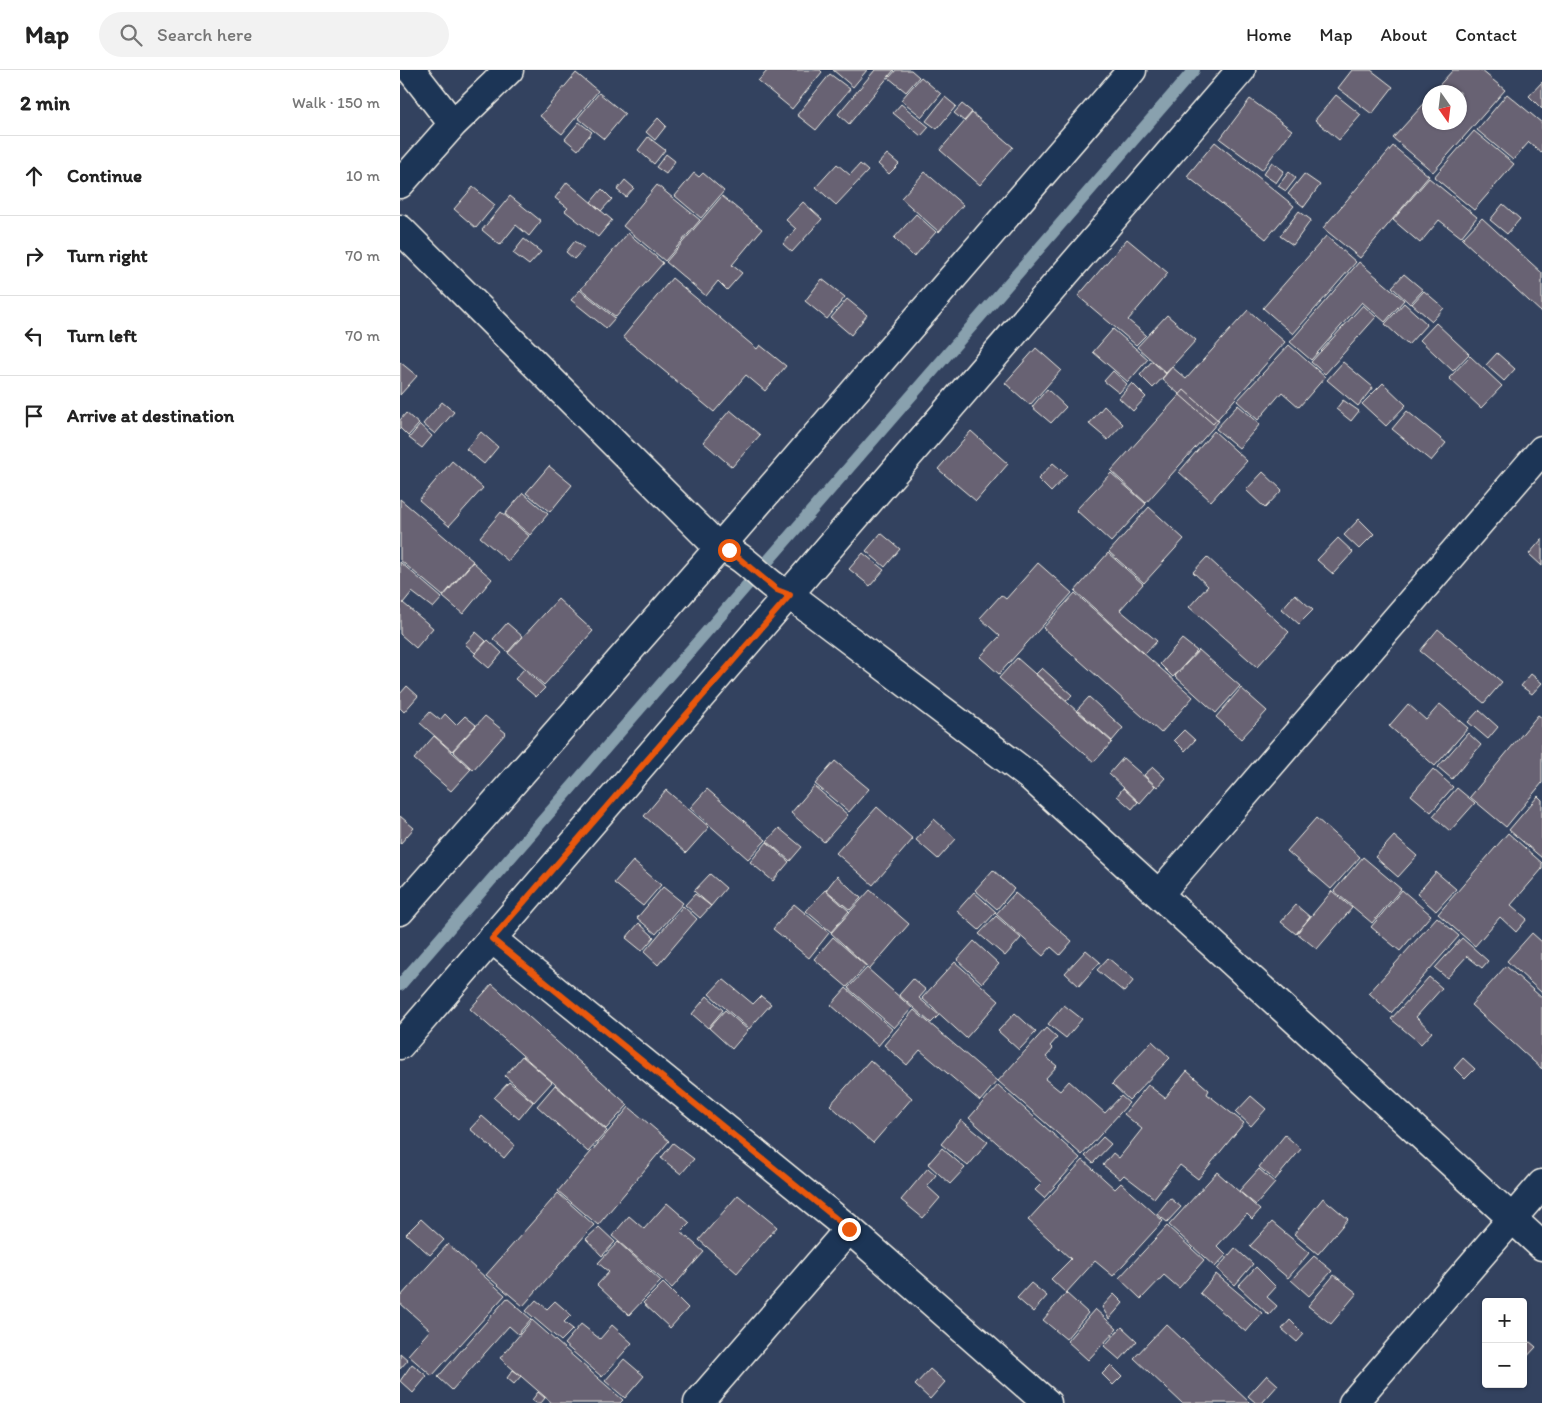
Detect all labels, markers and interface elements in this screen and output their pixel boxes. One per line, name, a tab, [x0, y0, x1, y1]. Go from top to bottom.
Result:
search box	[99, 12, 449, 57]
text: Map	[25, 20, 69, 49]
icon: search	[117, 21, 145, 49]
text: Search here	[157, 23, 252, 46]
text: Home	[1246, 24, 1292, 46]
text: Map	[1320, 24, 1353, 46]
text: About	[1381, 24, 1427, 46]
text: Contact	[1455, 24, 1517, 46]
north arrow	[1422, 85, 1467, 130]
text: 2 min	[20, 90, 70, 115]
text: Walk · 150 m	[292, 93, 380, 112]
icon: ahead	[20, 162, 48, 190]
text: Continue	[67, 164, 142, 187]
text: 10 m	[346, 166, 380, 185]
icon: right	[20, 242, 48, 270]
text: Turn right	[67, 244, 148, 267]
text: 70 m	[345, 246, 380, 265]
icon: left	[20, 322, 48, 350]
text: Turn left	[67, 324, 137, 347]
text: 70 m	[345, 326, 380, 345]
icon: arrive	[20, 402, 48, 430]
text: Arrive at destination	[67, 404, 234, 427]
route start	[718, 539, 741, 562]
route end	[838, 1218, 861, 1241]
map controls	[1482, 1298, 1527, 1388]
button: +	[1482, 1298, 1527, 1343]
button: −	[1482, 1343, 1527, 1388]

